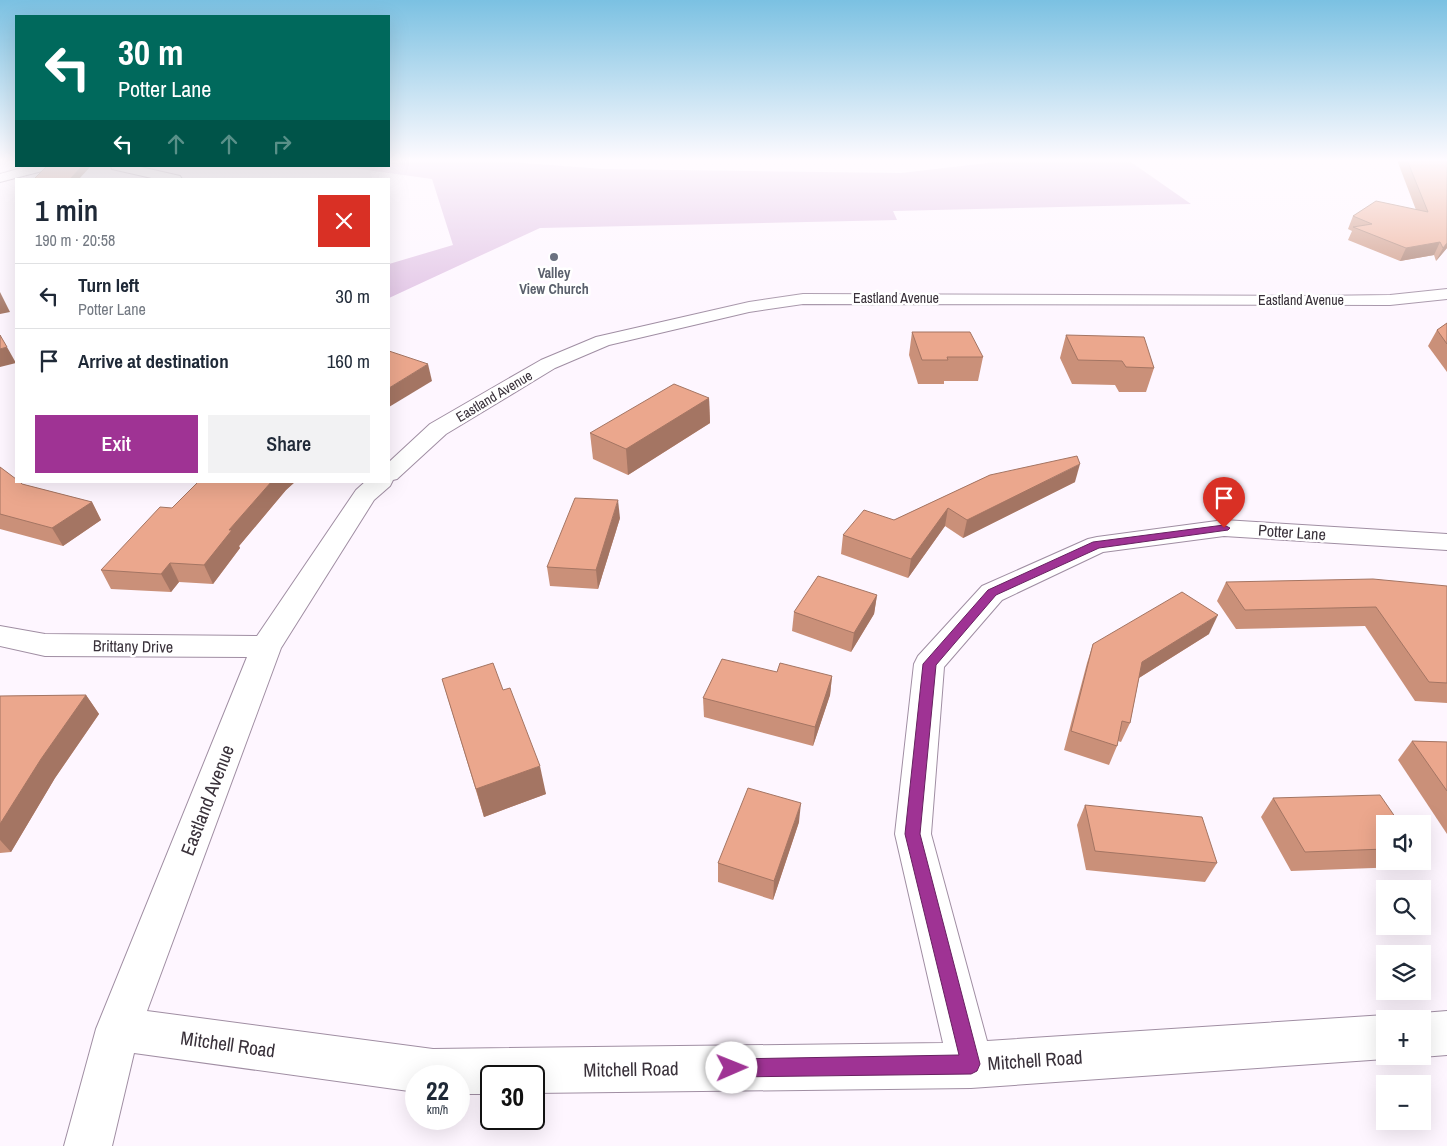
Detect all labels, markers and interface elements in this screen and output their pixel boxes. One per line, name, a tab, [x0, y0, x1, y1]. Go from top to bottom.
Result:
text: 30 m	[118, 29, 183, 76]
icon: left	[35, 35, 100, 100]
text: Potter Lane	[118, 74, 211, 104]
icon: left	[109, 130, 137, 158]
icon: ahead	[162, 130, 190, 158]
icon: ahead	[215, 130, 243, 158]
icon: right	[268, 130, 296, 158]
text: 1 min	[35, 190, 98, 230]
button: close	[318, 195, 370, 247]
text: 190 m · 20:58	[35, 229, 115, 251]
marker: Valley View Church	[548, 251, 560, 263]
place label: Valley View Church	[519, 264, 589, 298]
text: Turn left	[78, 272, 139, 298]
icon: left	[35, 282, 63, 310]
text: 30 m	[335, 283, 370, 309]
street label: Eastland Avenue	[853, 289, 939, 307]
street label: Eastland Avenue	[1258, 291, 1344, 309]
text: Potter Lane	[78, 298, 146, 320]
icon: arrive	[35, 347, 63, 375]
text: Arrive at destination	[78, 348, 229, 374]
text: 160 m	[327, 348, 370, 374]
street label: Eastland Avenue	[453, 366, 535, 426]
button: Exit	[35, 415, 198, 473]
button: Share	[208, 415, 370, 473]
pin	[1203, 477, 1245, 528]
icon: arrive	[1210, 484, 1238, 512]
street label: Potter Lane	[1257, 519, 1327, 545]
street label: Brittany Drive	[93, 634, 173, 658]
street label: Eastland Avenue	[174, 741, 240, 859]
map controls	[1376, 815, 1431, 1130]
button: sound	[1376, 815, 1431, 870]
button: search	[1376, 880, 1431, 935]
button: layers	[1376, 945, 1431, 1000]
button: +	[1376, 1010, 1431, 1065]
street label: Mitchell Road	[179, 1024, 277, 1064]
position arrow	[705, 1041, 757, 1093]
street label: Mitchell Road	[987, 1044, 1083, 1076]
street label: Mitchell Road	[583, 1055, 679, 1083]
speed limit sign: 30	[480, 1065, 545, 1130]
text: 22	[426, 1074, 449, 1108]
button: −	[1376, 1075, 1431, 1130]
text: km/h	[427, 1102, 448, 1118]

